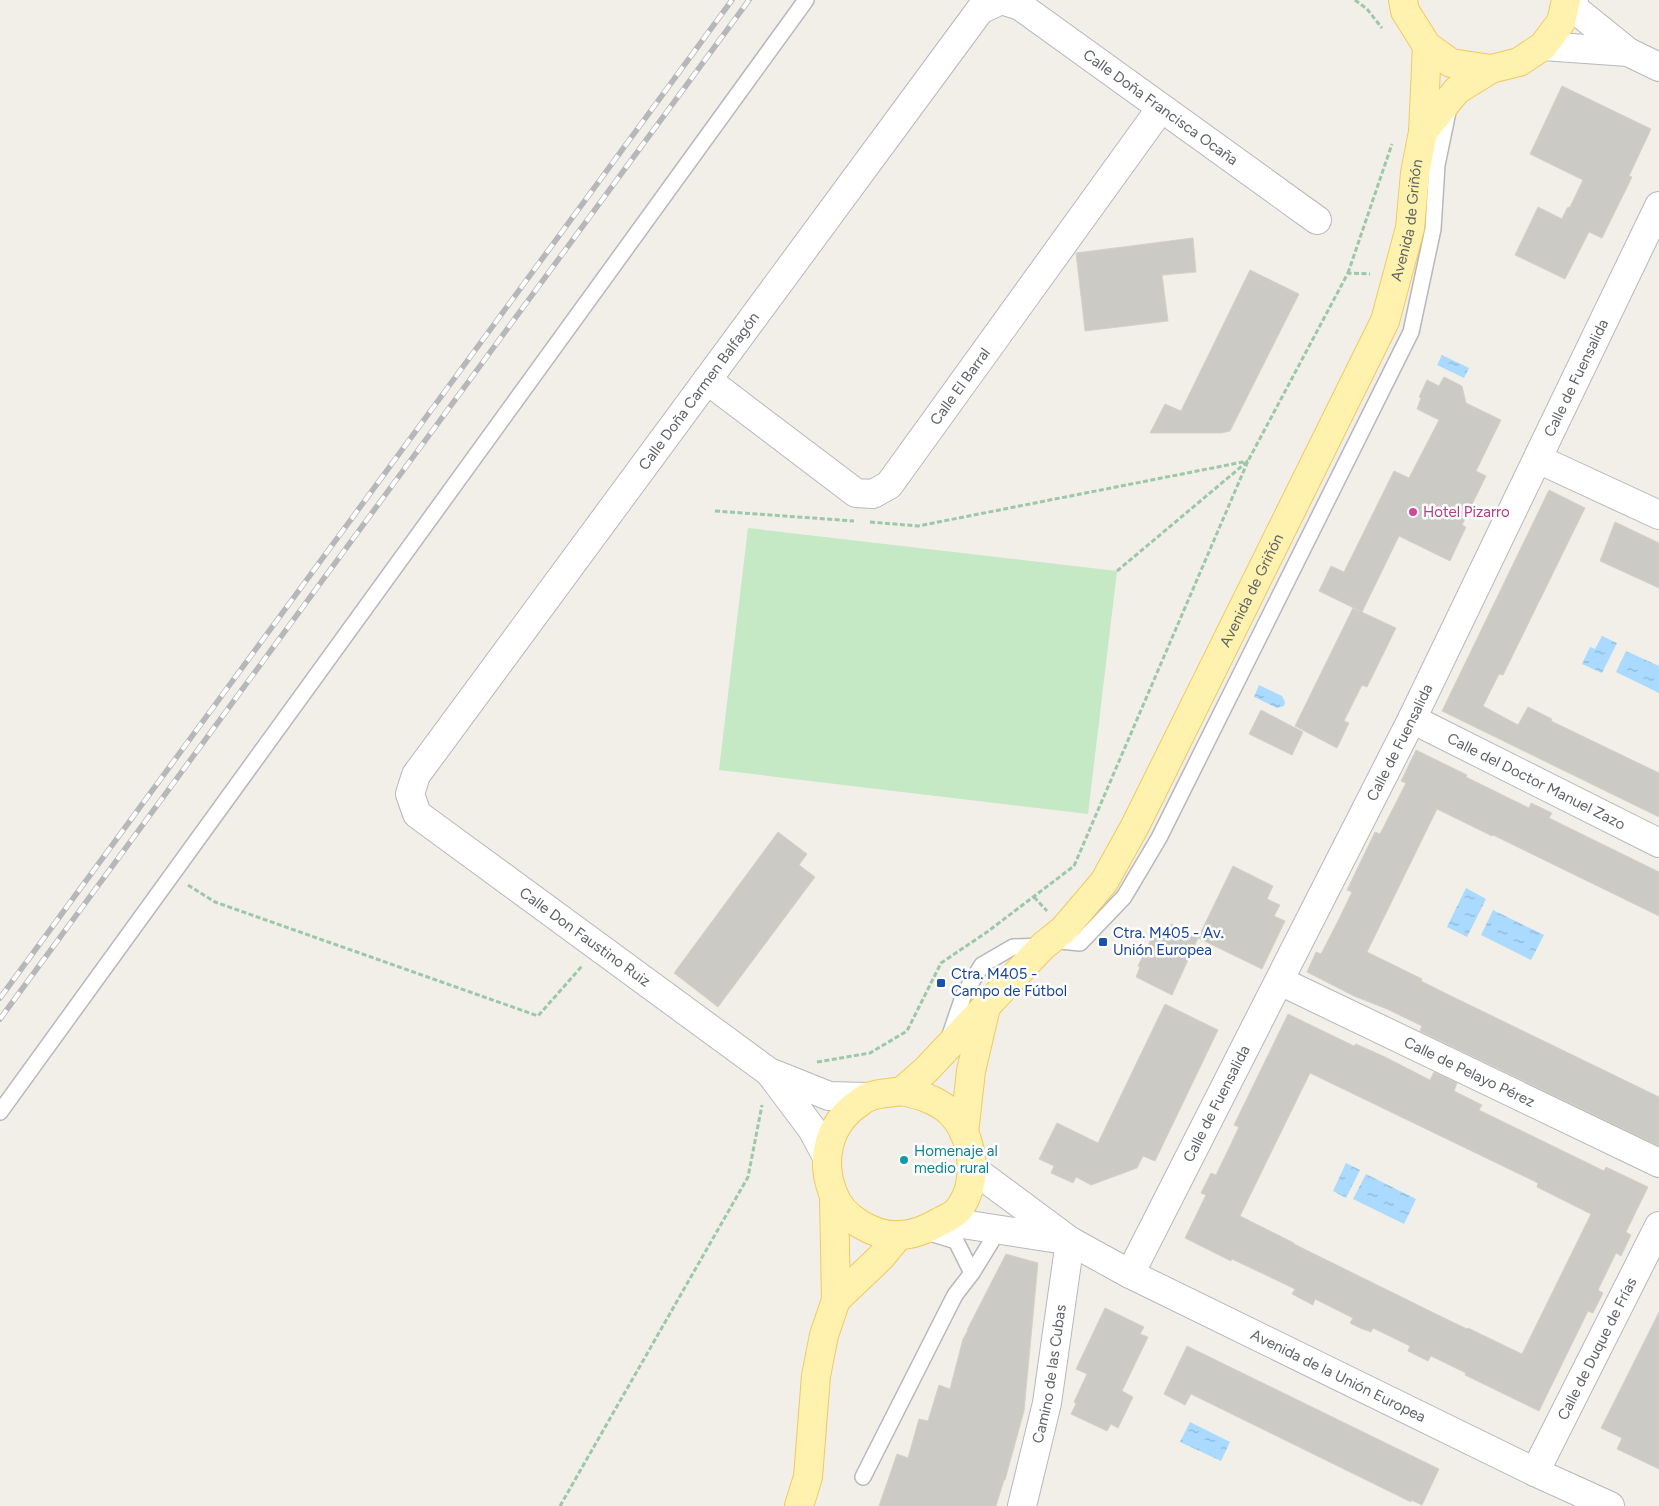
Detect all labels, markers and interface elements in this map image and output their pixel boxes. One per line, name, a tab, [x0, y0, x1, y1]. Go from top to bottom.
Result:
street label: Calle Doña Francisca Ocaña	[1080, 45, 1241, 169]
street label: Avenida de Griñón	[1387, 158, 1426, 283]
street label: Calle Doña Carmen Balfagón	[635, 309, 763, 474]
street label: Calle de Fuensalida	[1540, 316, 1612, 440]
street label: Calle El Barral	[926, 344, 994, 429]
place label: Hotel Pizarro	[1423, 503, 1510, 521]
marker: Hotel Pizarro	[1407, 506, 1419, 518]
street label: Avenida de Griñón	[1216, 531, 1287, 650]
street label: Calle de Fuensalida	[1363, 681, 1436, 804]
street label: Calle del Doctor Manuel Zazo	[1444, 729, 1629, 834]
street label: Calle Don Faustino Ruiz	[516, 883, 654, 991]
place label: Ctra. M405 - Av. Unión Europea	[1113, 924, 1224, 959]
marker: Ctra. M405 - Av. Unión Europea	[1097, 936, 1109, 948]
place label: Ctra. M405 - Campo de Fútbol	[951, 965, 1067, 1000]
marker: Ctra. M405 - Campo de Fútbol	[935, 977, 947, 989]
street label: Calle de Pelayo Pérez	[1401, 1033, 1538, 1111]
street label: Calle de Fuensalida	[1179, 1042, 1254, 1165]
place label: Homenaje al medio rural	[914, 1142, 998, 1177]
marker: Homenaje al medio rural	[898, 1154, 910, 1166]
street label: Calle de Duque de Frías	[1554, 1274, 1641, 1423]
street label: Camino de las Cubas	[1029, 1303, 1070, 1445]
street label: Avenida de la Unión Europea	[1248, 1325, 1429, 1426]

